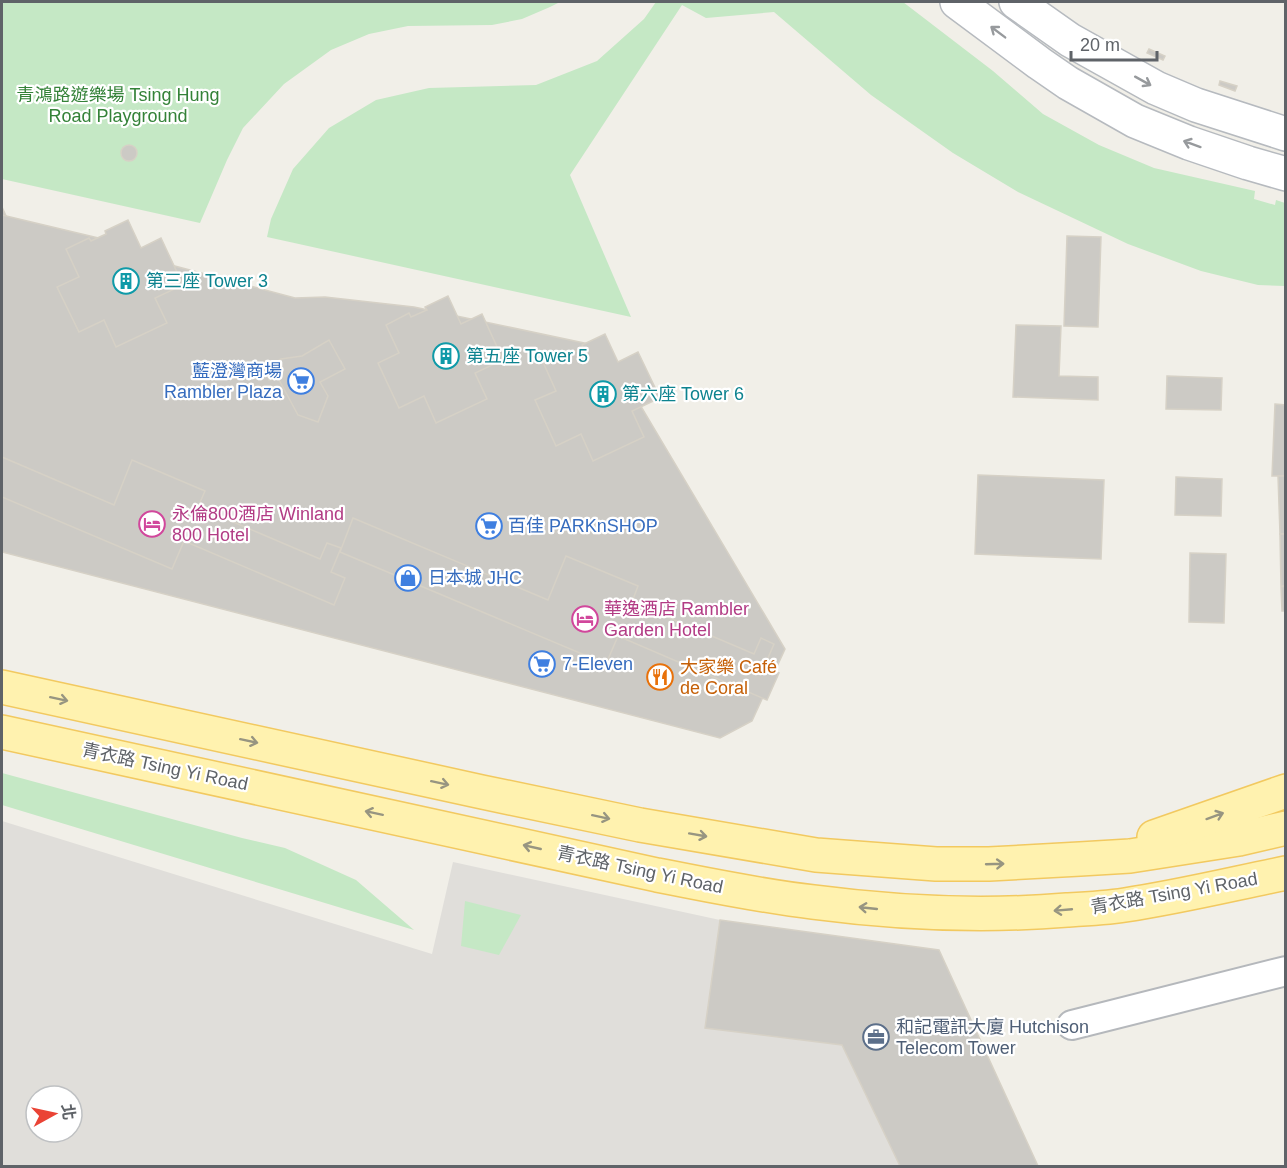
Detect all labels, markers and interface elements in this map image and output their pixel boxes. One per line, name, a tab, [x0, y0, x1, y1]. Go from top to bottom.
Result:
scale bar	[1071, 24, 1156, 62]
one-way arrow	[990, 26, 1006, 38]
text: 20 m	[1080, 35, 1120, 55]
one-way arrow	[1134, 75, 1151, 87]
park label: 青鴻路遊樂場 Tsing Hung Road Playground	[16, 85, 220, 126]
one-way arrow	[1183, 138, 1202, 149]
building icon: 第三座 Tower 3	[111, 266, 141, 296]
place label: 第三座 Tower 3	[146, 271, 268, 291]
building icon: 第五座 Tower 5	[431, 341, 461, 371]
place label: 第五座 Tower 5	[466, 346, 588, 366]
place label: 藍澄灣商場 Rambler Plaza	[164, 361, 283, 402]
supermarket icon: 藍澄灣商場 Rambler Plaza	[286, 366, 316, 396]
building icon: 第六座 Tower 6	[588, 379, 618, 409]
place label: 第六座 Tower 6	[622, 384, 744, 404]
place label: 永倫800酒店 Winland 800 Hotel	[172, 504, 344, 545]
hotel icon: 永倫800酒店 Winland 800 Hotel	[137, 509, 167, 539]
supermarket icon: 百佳 PARKnSHOP	[474, 511, 504, 541]
place label: 百佳 PARKnSHOP	[508, 516, 658, 536]
shop icon: 日本城 JHC	[393, 563, 423, 593]
place label: 日本城 JHC	[428, 568, 522, 588]
place label: 華逸酒店 Rambler Garden Hotel	[604, 599, 749, 640]
hotel icon: 華逸酒店 Rambler Garden Hotel	[570, 604, 600, 634]
supermarket icon: 7-Eleven	[527, 649, 557, 679]
place label: 7-Eleven	[562, 654, 633, 674]
place label: 大家樂 Café de Coral	[680, 657, 777, 698]
restaurant icon: 大家樂 Café de Coral	[645, 662, 675, 692]
one-way arrow	[49, 694, 68, 706]
one-way arrow	[239, 736, 258, 747]
street label: 青衣路 Tsing Yi Road	[80, 740, 250, 794]
one-way arrow	[429, 778, 449, 789]
one-way arrow	[364, 806, 383, 818]
one-way arrow	[1205, 809, 1224, 820]
one-way arrow	[591, 812, 611, 823]
one-way arrow	[688, 830, 707, 841]
one-way arrow	[523, 841, 542, 853]
street label: 青衣路 Tsing Yi Road	[555, 843, 725, 897]
one-way arrow	[984, 858, 1004, 869]
street label: 青衣路 Tsing Yi Road	[1089, 868, 1259, 918]
one-way arrow	[859, 902, 879, 913]
one-way arrow	[1053, 905, 1073, 916]
place label: 和記電訊大廈 Hutchison Telecom Tower	[896, 1017, 1089, 1058]
office icon: 和記電訊大廈 Hutchison Telecom Tower	[861, 1022, 891, 1052]
north arrow	[24, 1084, 84, 1144]
text: 北	[59, 1103, 78, 1121]

